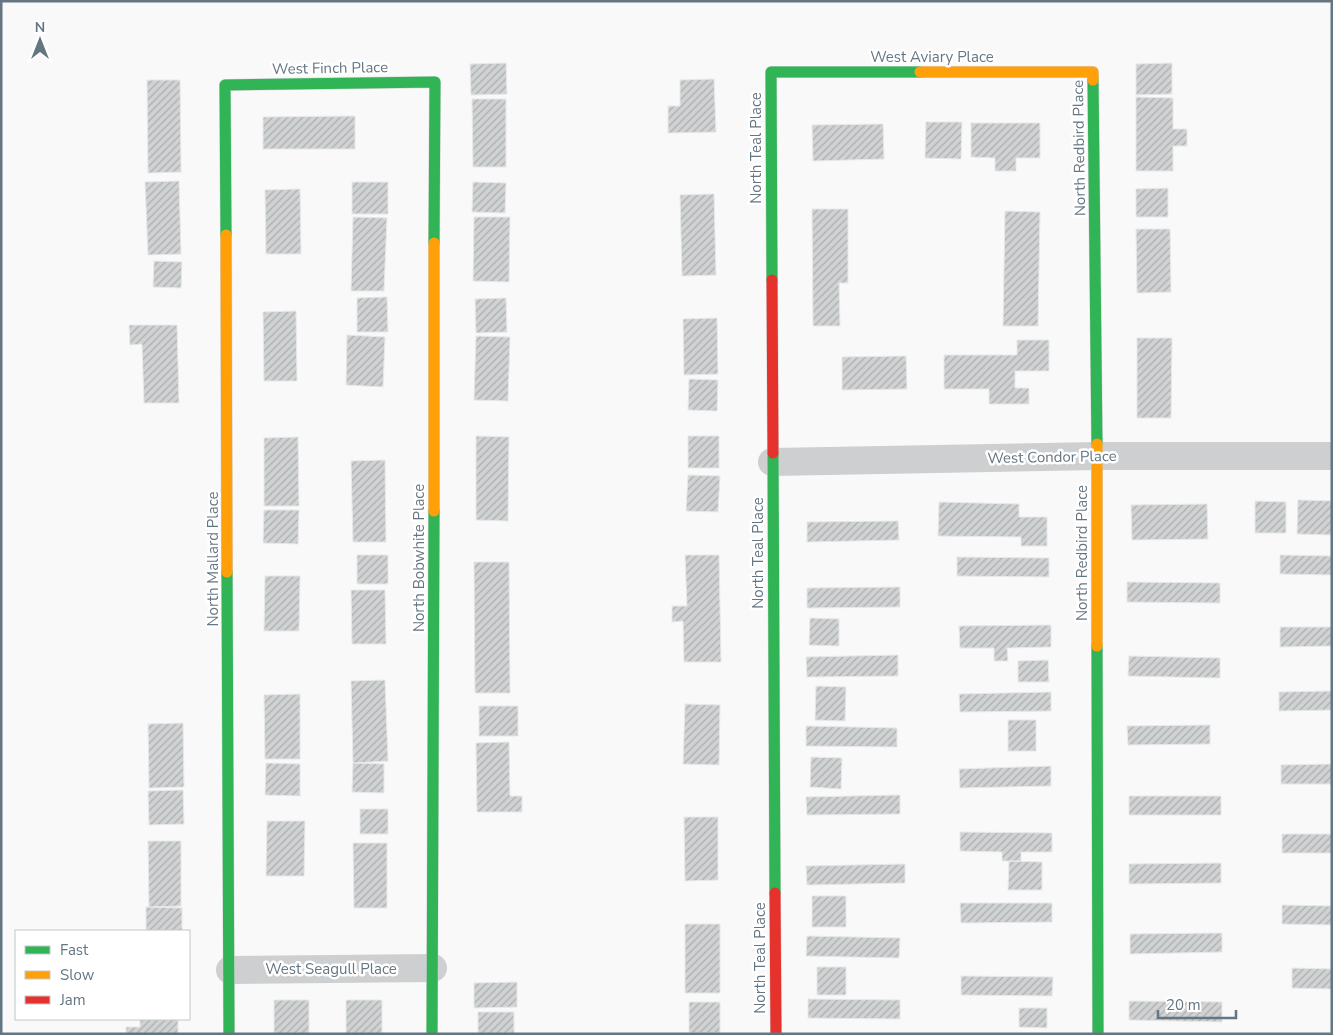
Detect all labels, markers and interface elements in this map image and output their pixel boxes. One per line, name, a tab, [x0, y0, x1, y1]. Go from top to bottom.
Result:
north arrow	[15, 15, 65, 65]
text: N	[35, 18, 45, 37]
street label: West Aviary Place	[870, 47, 994, 67]
street label: West Finch Place	[272, 57, 388, 79]
street label: North Redbird Place	[1068, 80, 1090, 216]
street label: North Teal Place	[746, 92, 766, 204]
street label: West Condor Place	[987, 446, 1117, 468]
street label: North Bobwhite Place	[409, 484, 429, 632]
street label: North Redbird Place	[1072, 485, 1092, 621]
street label: North Mallard Place	[203, 492, 223, 626]
street label: North Teal Place	[748, 497, 768, 609]
street label: North Teal Place	[750, 902, 770, 1014]
legend	[15, 930, 190, 1020]
text: Fast	[60, 940, 89, 960]
street label: West Seagull Place	[265, 959, 397, 979]
text: Slow	[60, 965, 95, 985]
scale bar	[1158, 988, 1236, 1020]
text: Jam	[59, 990, 86, 1010]
text: 20 m	[1166, 995, 1201, 1015]

